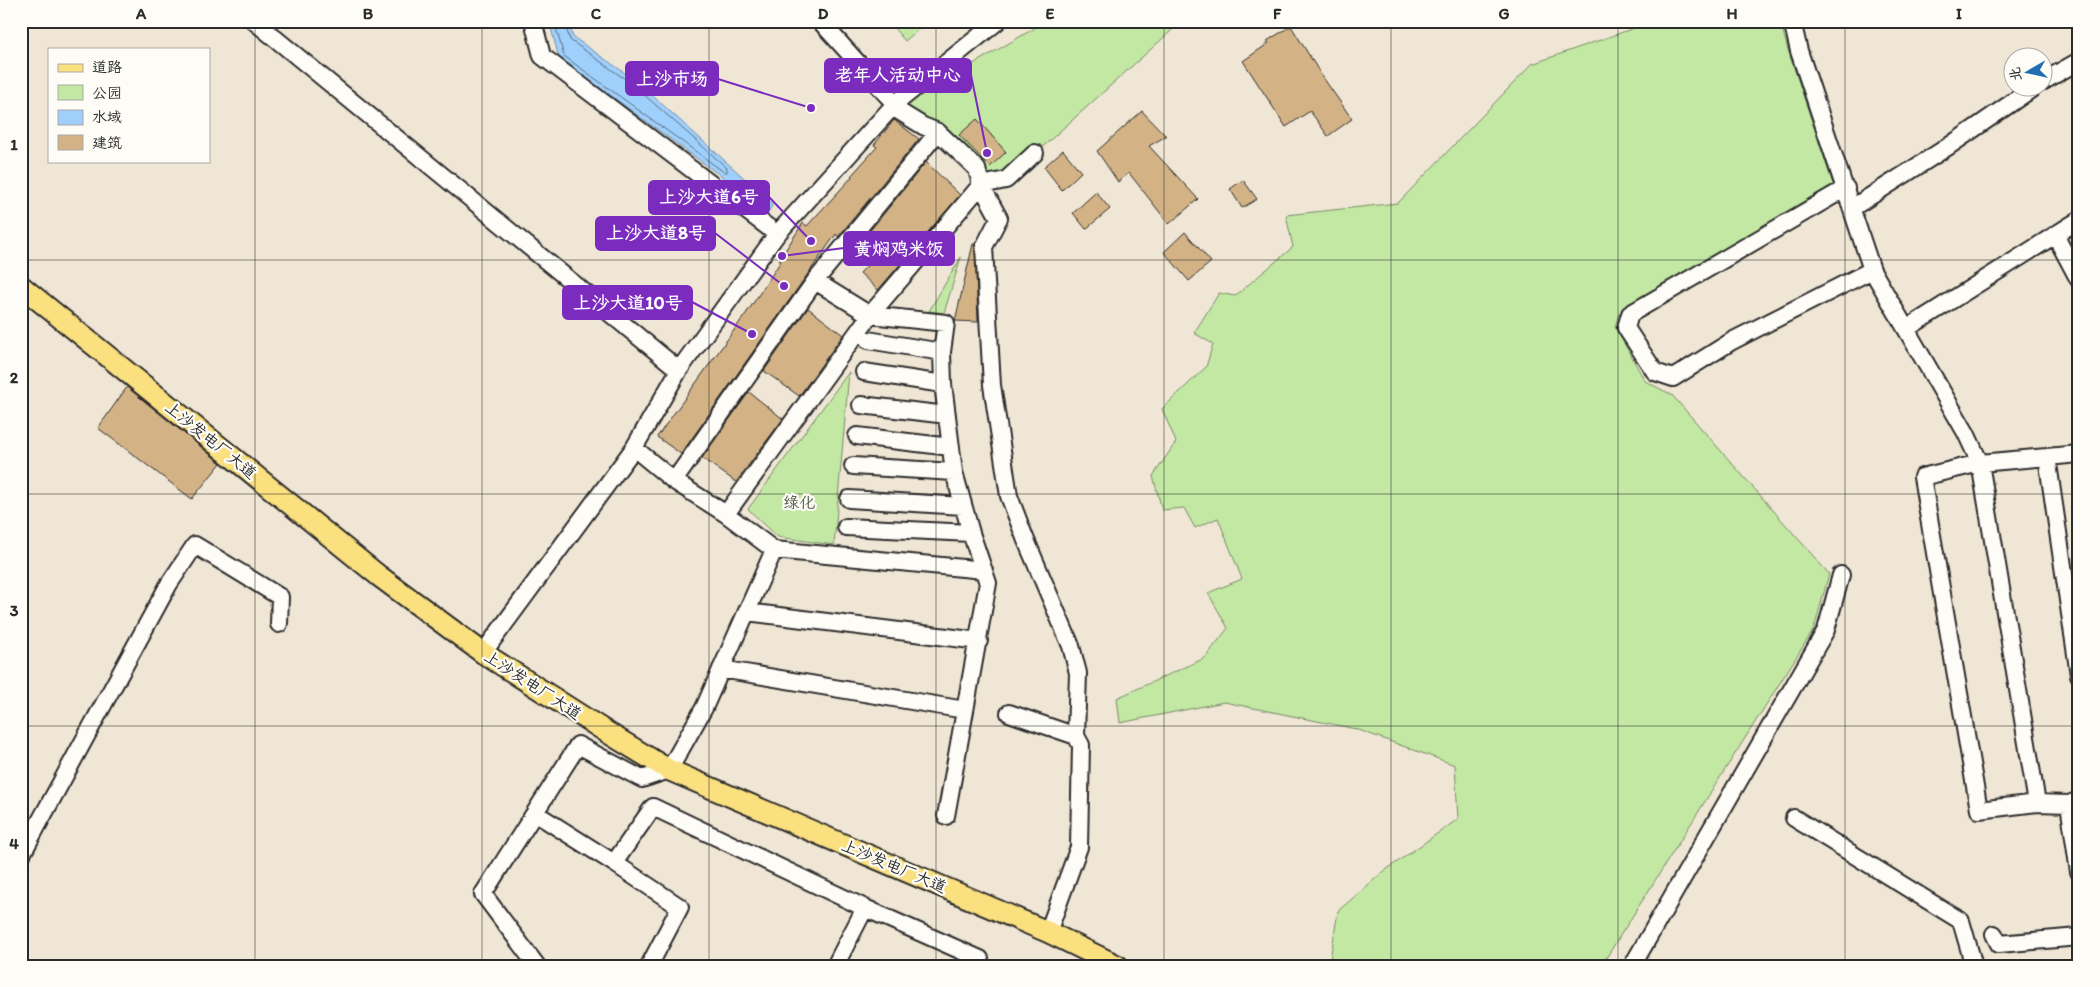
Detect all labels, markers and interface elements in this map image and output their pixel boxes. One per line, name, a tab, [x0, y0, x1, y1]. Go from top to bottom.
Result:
text: A	[135, 4, 147, 23]
text: B	[363, 4, 374, 23]
text: C	[591, 4, 602, 23]
text: D	[818, 4, 829, 23]
text: E	[1046, 4, 1055, 23]
text: F	[1273, 4, 1282, 23]
text: G	[1498, 4, 1510, 23]
text: H	[1726, 4, 1738, 23]
text: I	[1956, 4, 1962, 23]
legend	[48, 48, 210, 162]
north arrow	[2002, 48, 2052, 98]
text: 道路	[92, 58, 122, 76]
callout: 老年人活动中心	[825, 59, 971, 92]
callout: 上沙市场	[626, 62, 718, 95]
text: 老年人活动中心	[835, 64, 961, 86]
text: 北	[2006, 66, 2025, 82]
text: 上沙市场	[636, 68, 708, 90]
text: 公园	[92, 84, 122, 102]
text: 水域	[92, 108, 122, 126]
text: 建筑	[92, 134, 122, 152]
text: 1	[10, 135, 18, 154]
callout: 上沙大道6号	[649, 181, 769, 214]
text: 上沙大道6号	[659, 186, 759, 208]
callout: 上沙大道8号	[596, 217, 715, 250]
text: 上沙大道8号	[606, 222, 706, 244]
callout: 黄焖鸡米饭	[844, 232, 954, 265]
text: 黄焖鸡米饭	[854, 238, 944, 260]
callout: 上沙大道10号	[563, 286, 692, 319]
text: 上沙大道10号	[573, 292, 683, 314]
text: 2	[10, 368, 19, 387]
street label: 上沙发电厂大道	[161, 397, 261, 483]
park label: 绿化	[783, 493, 815, 512]
text: 3	[10, 601, 19, 620]
street label: 上沙发电厂大道	[481, 647, 585, 723]
text: 4	[9, 834, 19, 853]
street label: 上沙发电厂大道	[839, 835, 949, 897]

